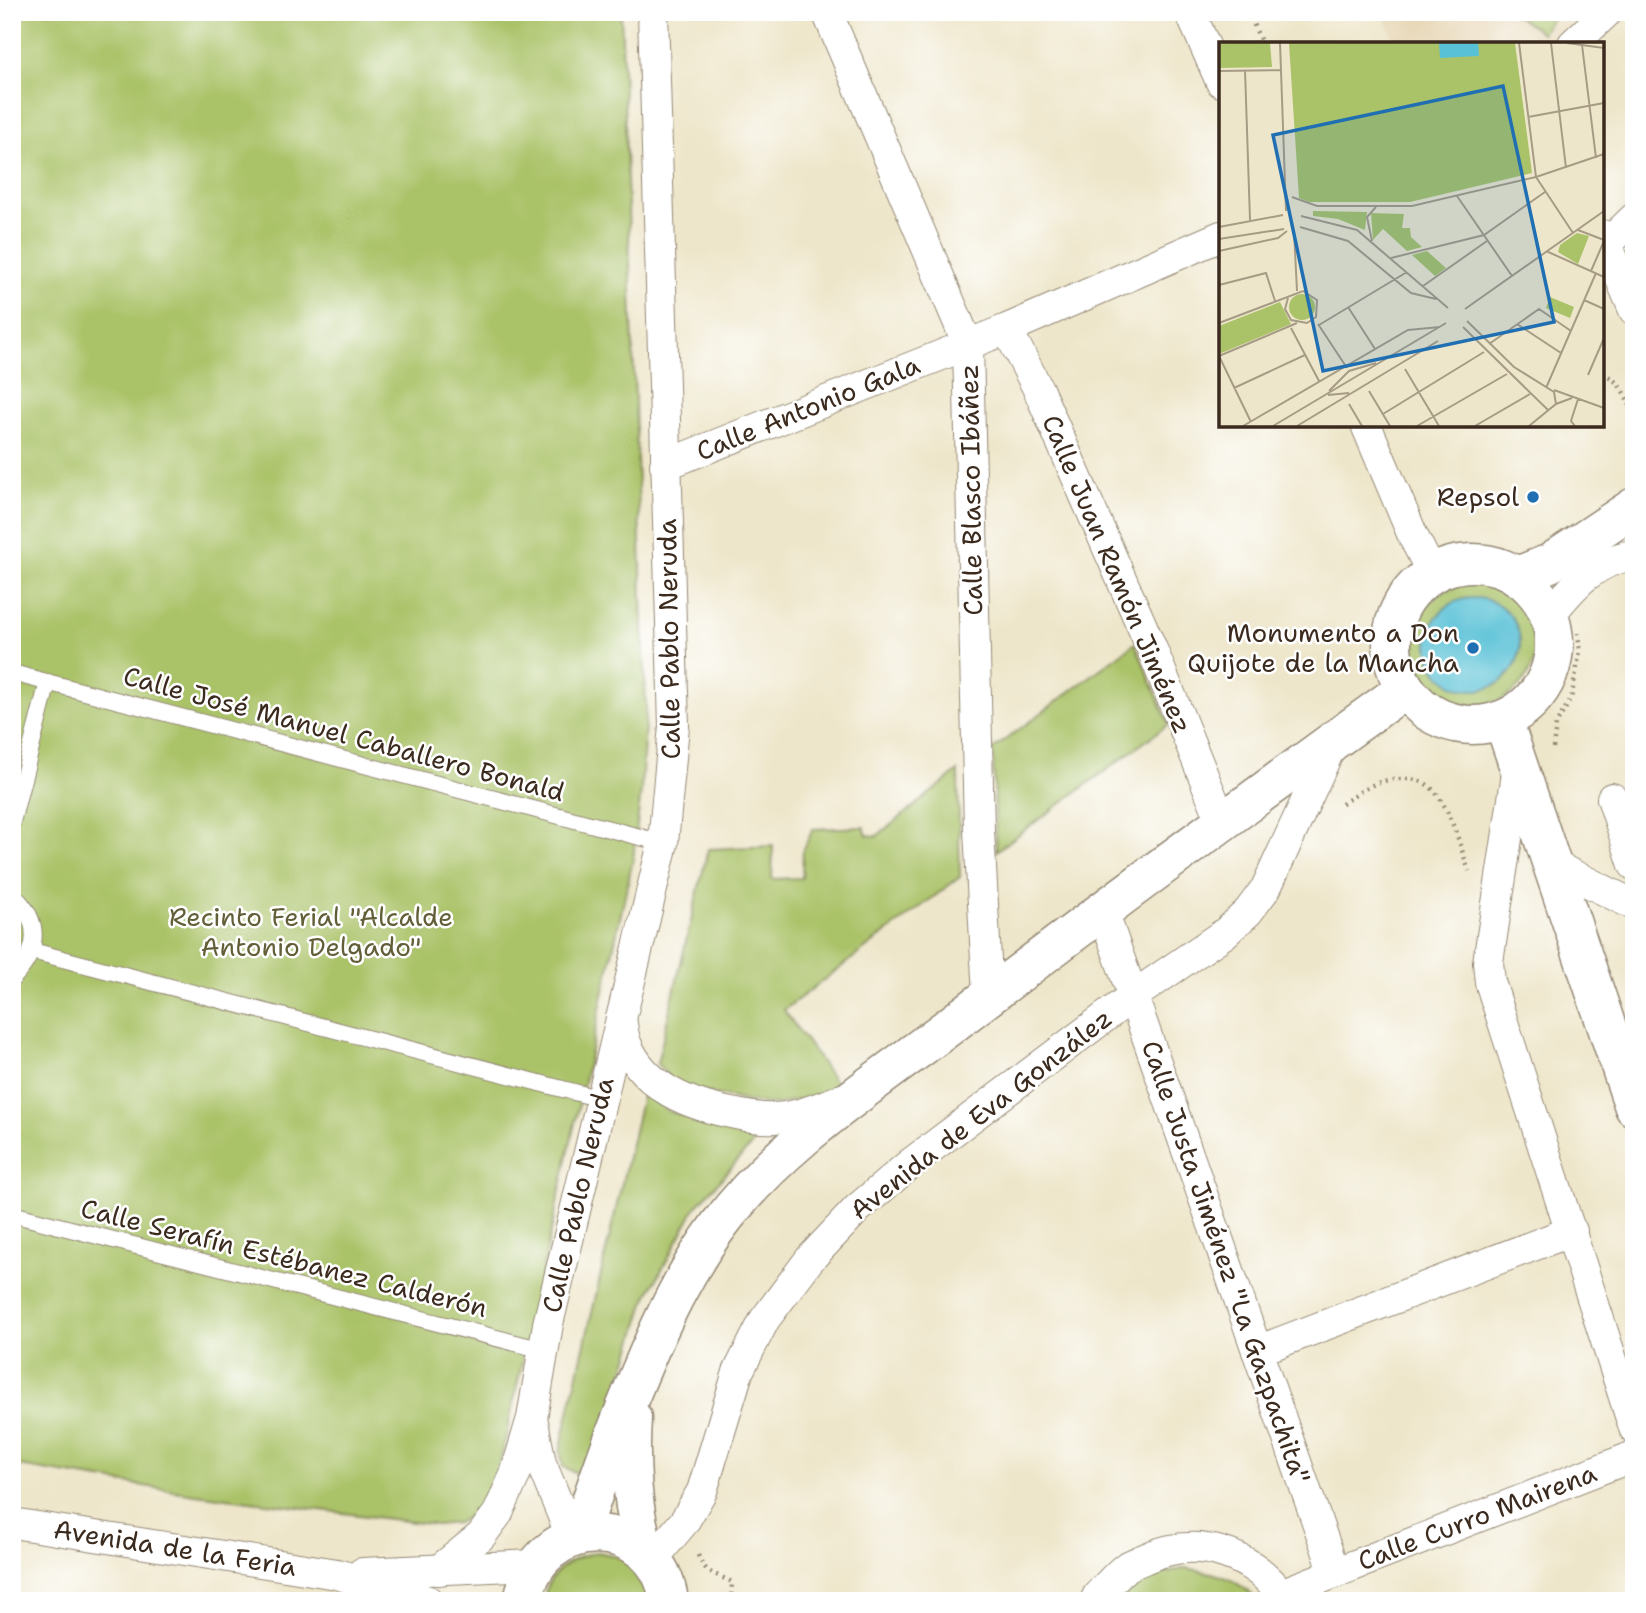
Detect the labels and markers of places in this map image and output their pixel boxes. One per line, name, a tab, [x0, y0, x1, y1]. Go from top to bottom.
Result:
place label: Repsol	[1437, 479, 1519, 514]
marker: Repsol	[1525, 489, 1541, 505]
place label: Monumento a Don Quijote de la Mancha	[1187, 615, 1459, 680]
marker: Monumento a Don Quijote de la Mancha	[1465, 640, 1481, 656]

